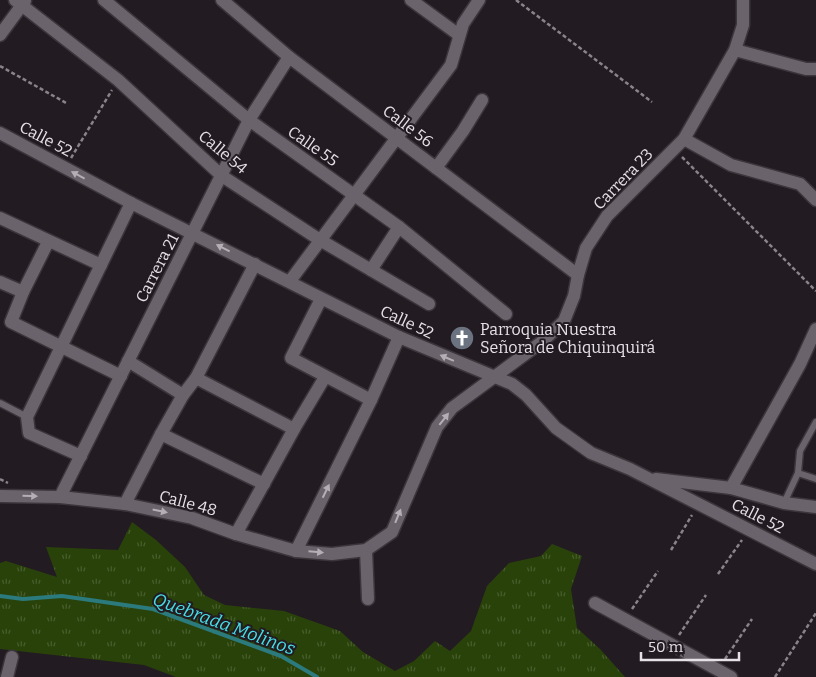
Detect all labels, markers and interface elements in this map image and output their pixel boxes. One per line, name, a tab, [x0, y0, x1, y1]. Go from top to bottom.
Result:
street label: Calle 56	[379, 101, 437, 151]
street label: Calle 52	[16, 117, 76, 161]
street label: Calle 55	[284, 122, 342, 170]
street label: Calle 54	[195, 126, 252, 178]
street label: Carrera 23	[589, 145, 657, 213]
one-way arrow	[70, 171, 85, 179]
street label: Carrera 21	[132, 230, 183, 306]
one-way arrow	[216, 244, 230, 252]
street label: Calle 52	[377, 301, 437, 343]
place label: Parroquia Nuestra Señora de Chiquinquirá	[480, 320, 656, 357]
church icon: Parroquia Nuestra Señora de Chiquinquirá	[449, 325, 475, 351]
one-way arrow	[440, 353, 454, 361]
one-way arrow	[438, 413, 449, 426]
one-way arrow	[322, 484, 330, 499]
street label: Calle 48	[157, 486, 219, 520]
one-way arrow	[22, 493, 38, 501]
street label: Calle 52	[728, 495, 788, 537]
one-way arrow	[152, 507, 167, 515]
one-way arrow	[395, 509, 403, 523]
one-way arrow	[309, 549, 325, 557]
water label: Quebrada Molinos	[150, 588, 299, 660]
scale bar	[641, 630, 738, 662]
text: 50 m	[648, 638, 684, 656]

